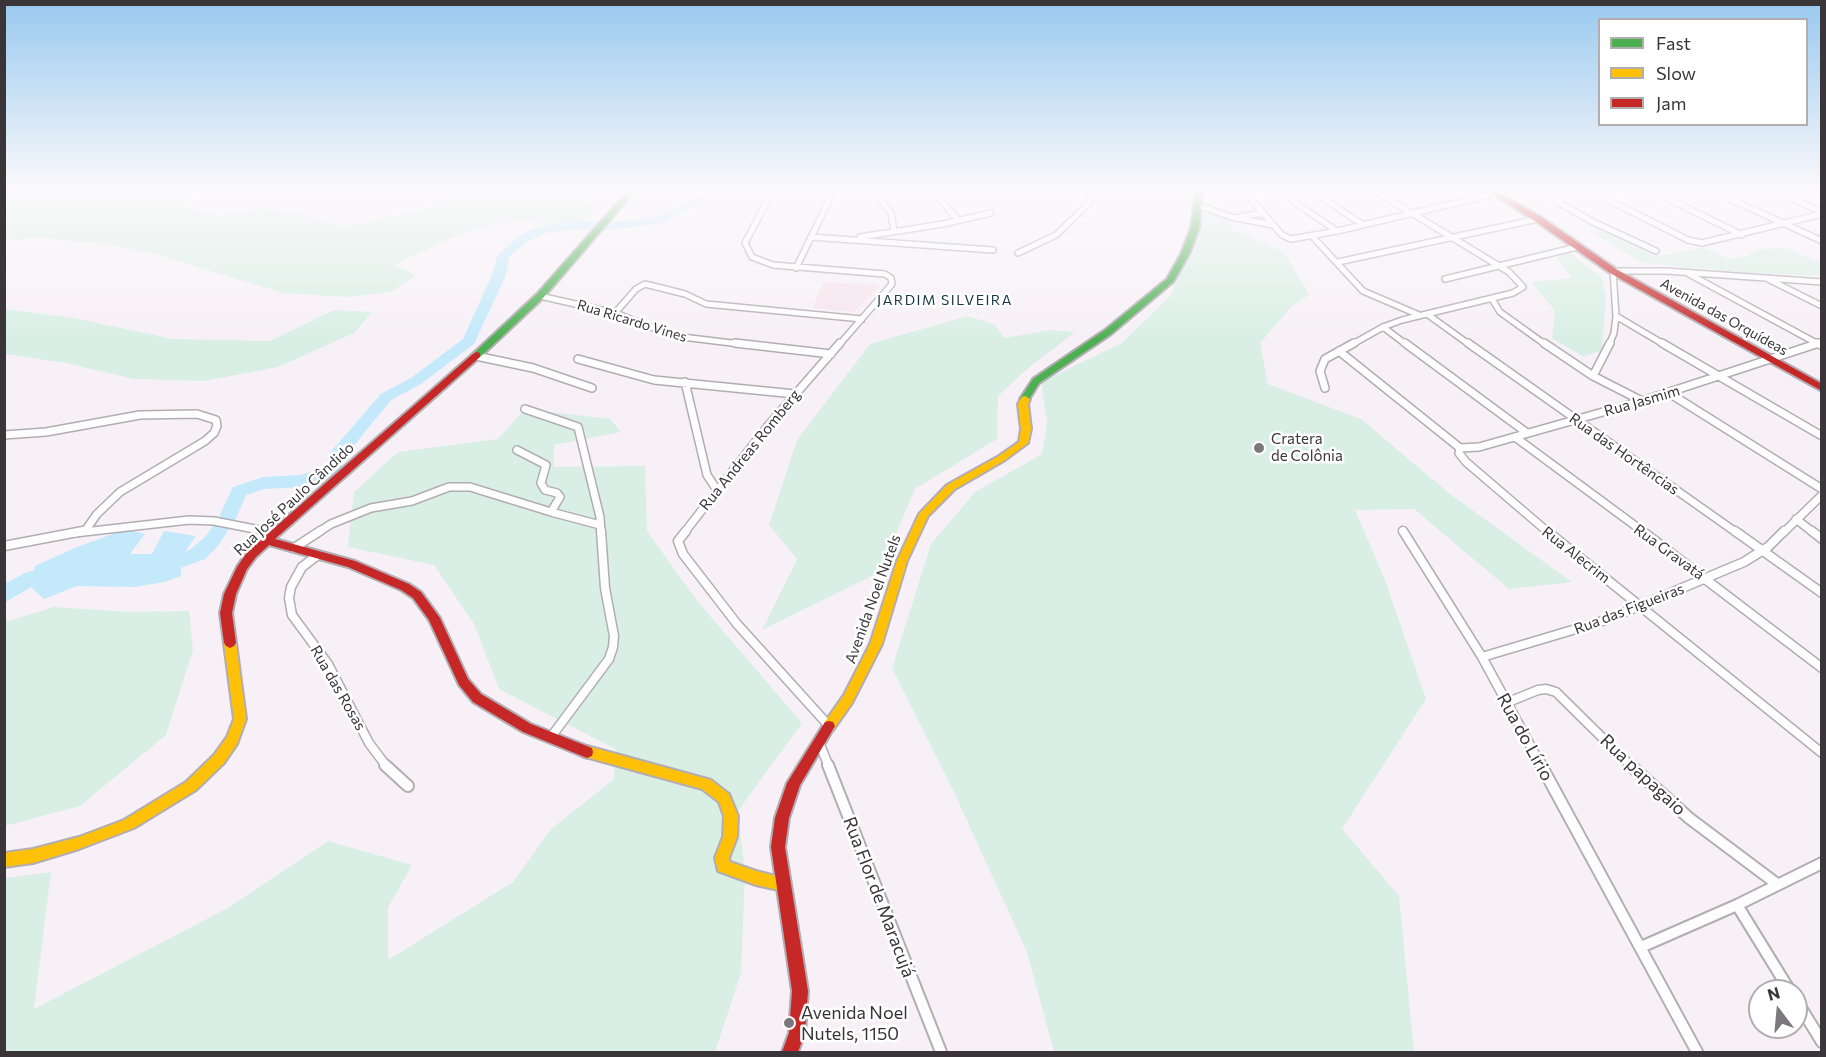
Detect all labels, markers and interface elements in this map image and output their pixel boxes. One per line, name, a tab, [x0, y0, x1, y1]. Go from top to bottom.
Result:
legend	[1598, 18, 1808, 126]
text: Fast	[1656, 32, 1691, 54]
text: Slow	[1656, 62, 1696, 84]
text: Jam	[1656, 92, 1686, 114]
street label: Avenida das Orquídeas	[1657, 275, 1791, 359]
district label: JARDIM SILVEIRA	[877, 292, 1013, 308]
street label: Rua Ricardo Vines	[575, 296, 689, 346]
street label: Rua Jasmim	[1602, 382, 1682, 420]
street label: Rua Andreas Romberg	[696, 386, 804, 514]
street label: Rua das Hortências	[1566, 409, 1682, 499]
place label: Cratera de Colônia	[1271, 430, 1343, 465]
street label: Rua José Paulo Cândido	[230, 439, 358, 559]
marker: Cratera de Colônia	[1252, 441, 1266, 455]
street label: Rua Gravatá	[1630, 520, 1708, 584]
street label: Rua Alecrim	[1538, 523, 1614, 587]
street label: Avenida Noel Nutels	[841, 532, 905, 666]
street label: Rua das Figueiras	[1571, 580, 1687, 638]
street label: Rua das Rosas	[306, 642, 370, 734]
street label: Rua do Lírio	[1492, 689, 1558, 785]
street label: Rua papagaio	[1596, 730, 1690, 820]
street label: Rua Flor de Maracujá	[838, 814, 920, 980]
north arrow	[1748, 979, 1808, 1039]
text: N	[1765, 982, 1782, 1004]
place label: Avenida Noel Nutels, 1150	[801, 1002, 908, 1044]
marker: Avenida Noel Nutels, 1150	[782, 1016, 796, 1030]

